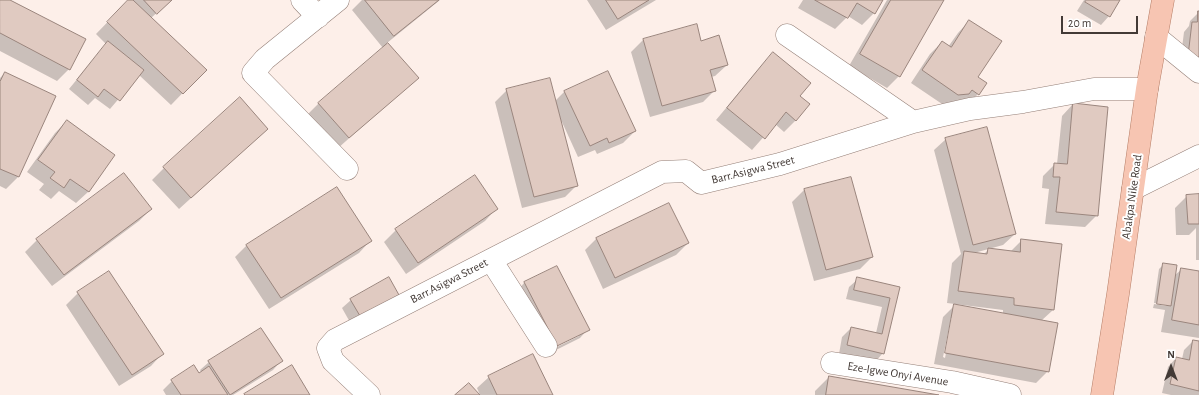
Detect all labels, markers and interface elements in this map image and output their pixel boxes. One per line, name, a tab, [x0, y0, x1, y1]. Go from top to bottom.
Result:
scale bar	[1063, 8, 1140, 34]
text: 20 m	[1068, 17, 1091, 29]
street label: Barr.Asigwa Street	[710, 153, 796, 187]
street label: Abakpa Nike Road	[1119, 154, 1145, 240]
street label: Barr.Asigwa Street	[408, 255, 490, 307]
north arrow	[1151, 347, 1191, 387]
text: N	[1167, 349, 1175, 360]
street label: Eze-Igwe Onyi Avenue	[847, 359, 949, 389]

